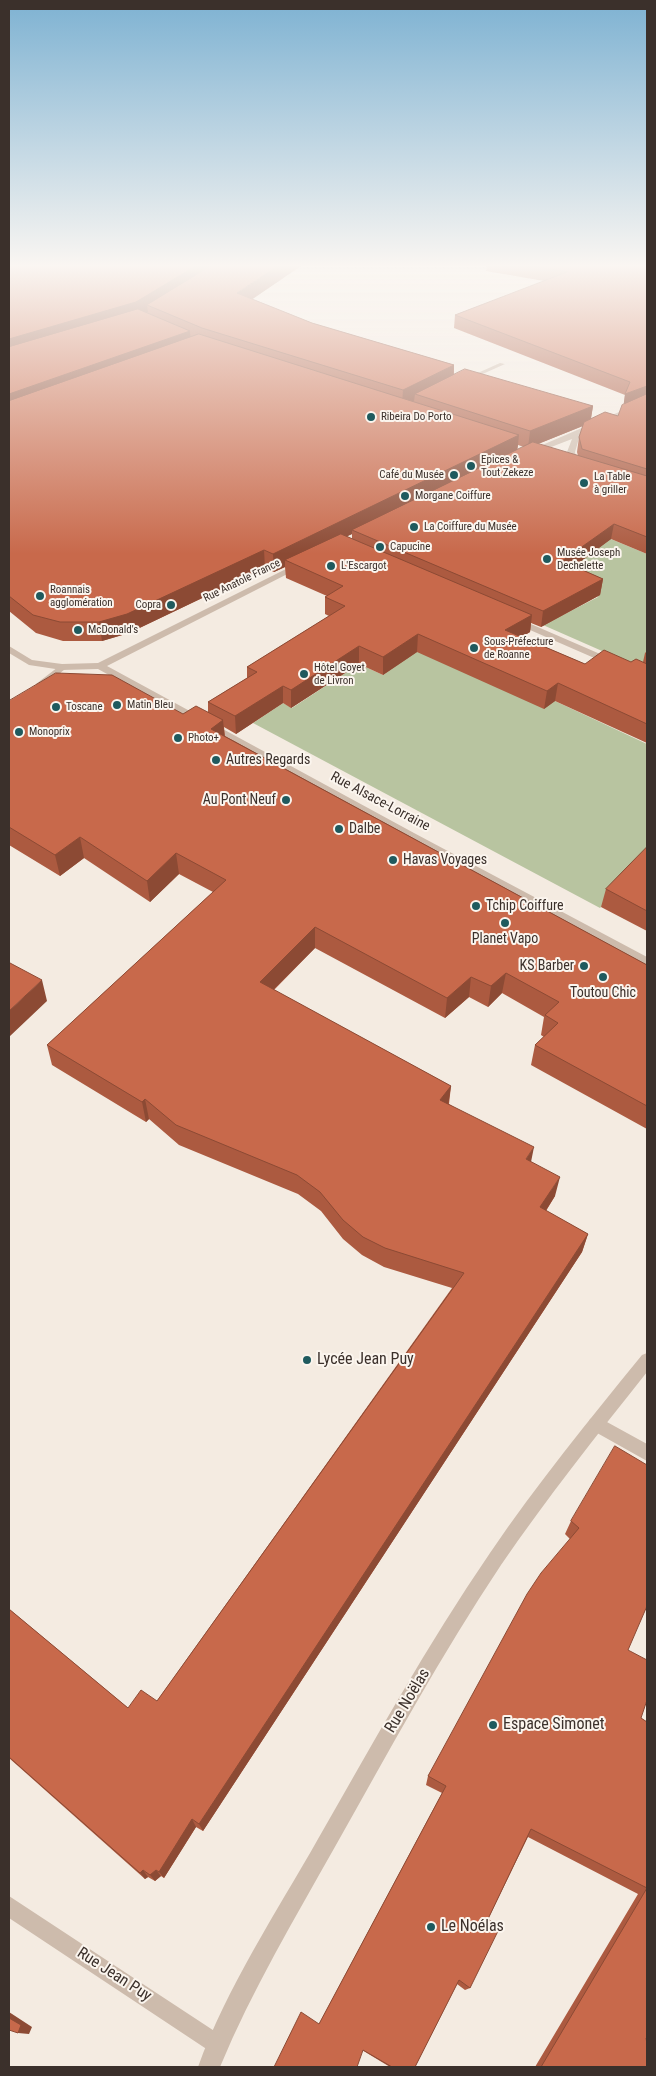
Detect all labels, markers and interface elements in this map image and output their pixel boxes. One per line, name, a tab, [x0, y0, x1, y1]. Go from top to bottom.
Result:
place label: Ribeira Do Porto	[381, 410, 452, 424]
marker: Ribeira Do Porto	[365, 411, 377, 423]
place label: Epices & Tout Zekeze	[481, 453, 534, 479]
marker: Epices & Tout Zekeze	[465, 460, 477, 472]
place label: Café du Musée	[379, 468, 444, 482]
marker: Café du Musée	[448, 469, 460, 481]
place label: La Table à griller	[594, 470, 631, 496]
marker: La Table à griller	[578, 477, 590, 489]
place label: Morgane Coiffure	[415, 489, 491, 503]
marker: Morgane Coiffure	[399, 490, 411, 502]
place label: La Coiffure du Musée	[424, 520, 517, 534]
marker: La Coiffure du Musée	[408, 521, 420, 533]
place label: Capucine	[390, 540, 430, 554]
marker: Capucine	[374, 541, 386, 553]
place label: Musée Joseph Dechelette	[557, 546, 620, 572]
marker: Musée Joseph Dechelette	[541, 553, 553, 565]
street label: Rue Anatole France	[201, 557, 283, 605]
place label: L'Escargot	[341, 559, 386, 573]
marker: L'Escargot	[325, 560, 337, 572]
place label: Roannais agglomération	[50, 583, 113, 609]
marker: Roannais agglomération	[34, 590, 46, 602]
place label: Copra	[135, 598, 161, 612]
marker: Copra	[165, 599, 177, 611]
place label: McDonald's	[88, 623, 138, 637]
marker: McDonald's	[72, 624, 84, 636]
place label: Sous-Préfecture de Roanne	[484, 635, 553, 661]
marker: Sous-Préfecture de Roanne	[468, 642, 480, 654]
place label: Hôtel Goyet de Livron	[314, 661, 365, 687]
marker: Hôtel Goyet de Livron	[298, 668, 310, 680]
place label: Matin Bleu	[127, 698, 173, 712]
marker: Matin Bleu	[111, 699, 123, 711]
place label: Toscane	[66, 700, 103, 714]
marker: Toscane	[50, 701, 62, 713]
place label: Monoprix	[29, 725, 70, 739]
marker: Monoprix	[13, 726, 25, 738]
place label: Photo+	[188, 731, 219, 745]
marker: Photo+	[172, 732, 184, 744]
place label: Autres Regards	[226, 752, 310, 768]
marker: Autres Regards	[210, 754, 222, 766]
street label: Rue Alsace-Lorraine	[327, 769, 433, 835]
place label: Au Pont Neuf	[203, 792, 276, 808]
marker: Au Pont Neuf	[280, 794, 292, 806]
place label: Dalbe	[349, 821, 380, 837]
marker: Dalbe	[333, 823, 345, 835]
place label: Havas Voyages	[403, 852, 487, 868]
marker: Havas Voyages	[387, 854, 399, 866]
place label: Tchip Coiffure	[486, 898, 564, 914]
marker: Tchip Coiffure	[470, 900, 482, 912]
marker: Planet Vapo	[499, 917, 511, 929]
place label: Planet Vapo	[472, 931, 538, 947]
place label: KS Barber	[520, 958, 574, 974]
marker: KS Barber	[578, 960, 590, 972]
marker: Toutou Chic	[597, 971, 609, 983]
place label: Toutou Chic	[570, 985, 636, 1001]
place label: Lycée Jean Puy	[317, 1350, 414, 1370]
marker: Lycée Jean Puy	[301, 1354, 313, 1366]
street label: Rue Noëlas	[381, 1665, 435, 1737]
place label: Espace Simonet	[503, 1715, 604, 1735]
marker: Espace Simonet	[487, 1719, 499, 1731]
place label: Le Noélas	[441, 1917, 504, 1937]
marker: Le Noélas	[425, 1921, 437, 1933]
street label: Rue Jean Puy	[73, 1944, 155, 2006]

